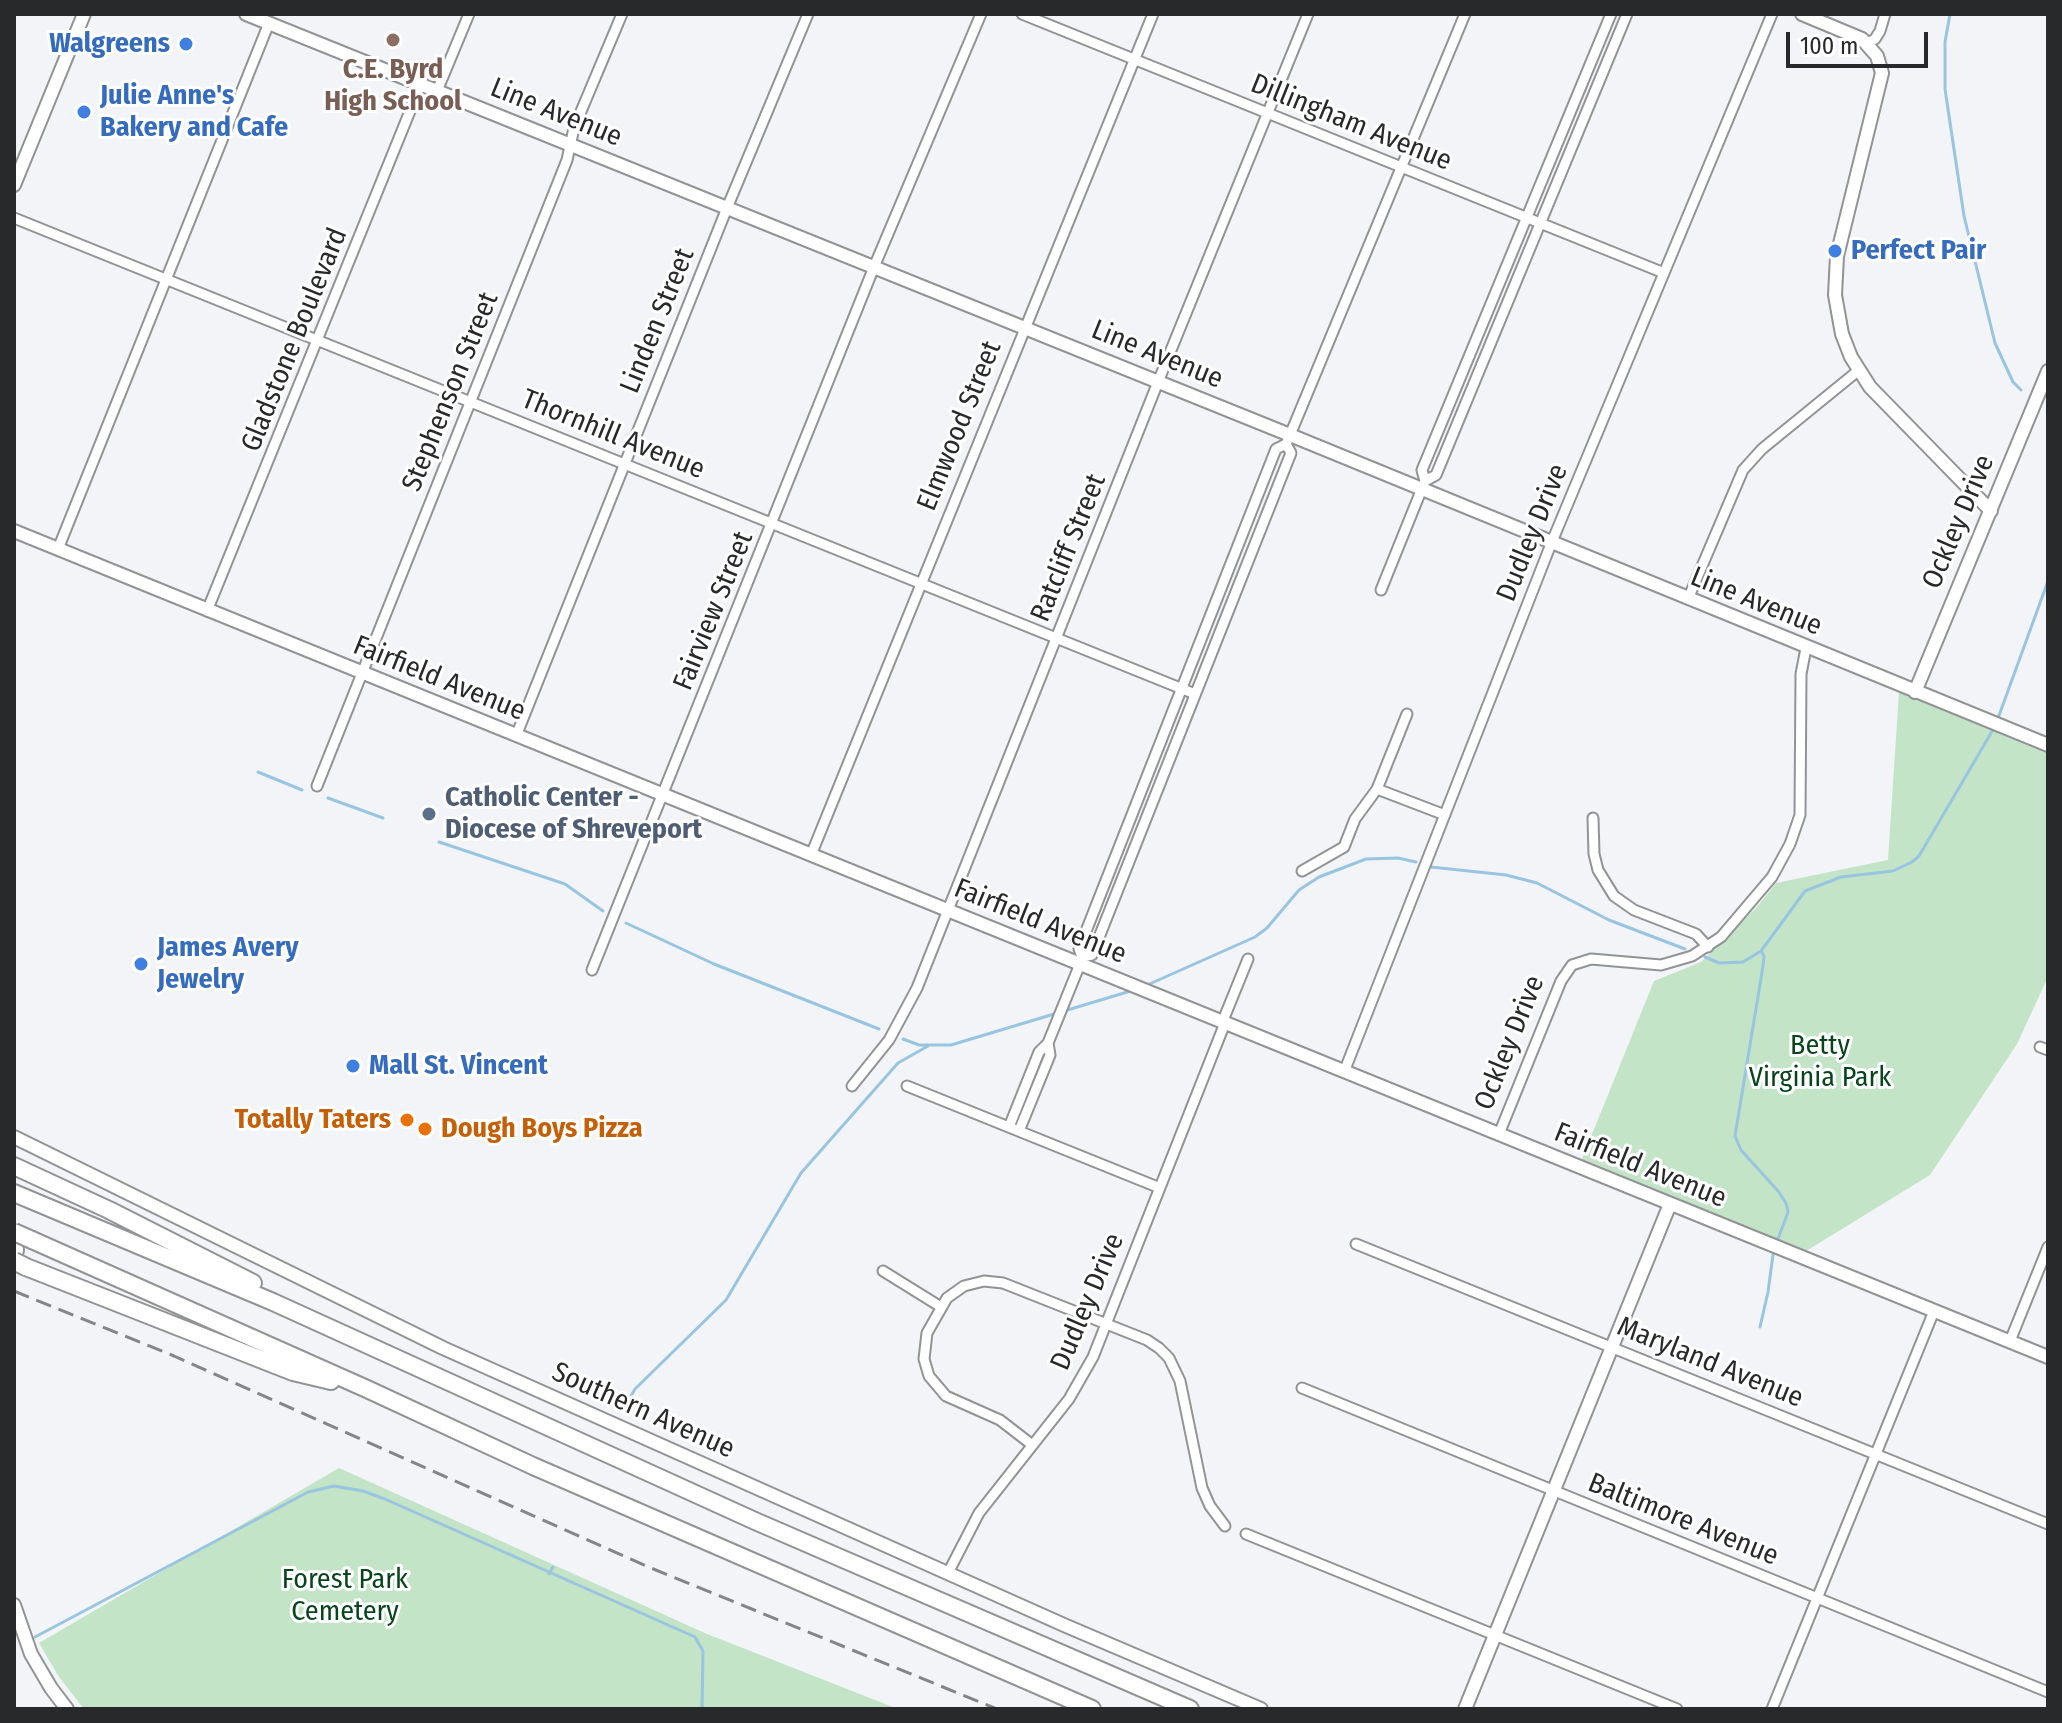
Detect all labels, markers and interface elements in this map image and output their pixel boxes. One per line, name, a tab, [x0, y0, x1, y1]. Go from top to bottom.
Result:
scale bar	[1790, 16, 1932, 66]
place label: Walgreens	[49, 27, 170, 61]
marker: C.E. Byrd High School	[384, 31, 402, 49]
text: 100 m	[1800, 32, 1858, 60]
marker: Walgreens	[177, 35, 195, 53]
place label: C.E. Byrd High School	[324, 53, 462, 119]
street label: Dillingham Avenue	[1246, 67, 1456, 179]
street label: Line Avenue	[485, 71, 627, 155]
place label: Julie Anne's Bakery and Cafe	[100, 79, 288, 145]
marker: Julie Anne's Bakery and Cafe	[75, 103, 93, 121]
street label: Gladstone Boulevard	[235, 223, 355, 457]
place label: Perfect Pair	[1851, 234, 1986, 268]
marker: Perfect Pair	[1826, 242, 1844, 260]
street label: Linden Street	[614, 244, 702, 398]
street label: Stephenson Street	[396, 288, 506, 496]
street label: Line Avenue	[1086, 313, 1228, 397]
street label: Elmwood Street	[911, 336, 1009, 516]
street label: Thornhill Avenue	[517, 383, 709, 487]
street label: Ockley Drive	[1916, 450, 2002, 594]
street label: Dudley Drive	[1490, 459, 1576, 607]
street label: Ratcliff Street	[1024, 469, 1114, 627]
street label: Fairview Street	[667, 527, 761, 695]
street label: Line Avenue	[1685, 560, 1827, 644]
street label: Fairfield Avenue	[348, 629, 530, 729]
place label: Catholic Center - Diocese of Shreveport	[445, 781, 702, 847]
marker: Catholic Center - Diocese of Shreveport	[420, 805, 438, 823]
street label: Fairfield Avenue	[949, 872, 1131, 972]
place label: James Avery Jewelry	[157, 931, 299, 997]
marker: James Avery Jewelry	[132, 955, 150, 973]
street label: Ockley Drive	[1468, 971, 1552, 1115]
park label: Betty Virginia Park	[1749, 1029, 1891, 1095]
place label: Mall St. Vincent	[369, 1049, 548, 1083]
marker: Mall St. Vincent	[344, 1057, 362, 1075]
place label: Totally Taters	[234, 1103, 391, 1137]
marker: Totally Taters	[398, 1111, 416, 1129]
place label: Dough Boys Pizza	[441, 1112, 643, 1146]
street label: Fairfield Avenue	[1549, 1116, 1731, 1216]
marker: Dough Boys Pizza	[416, 1120, 434, 1138]
street label: Dudley Drive	[1044, 1229, 1132, 1375]
street label: Maryland Avenue	[1612, 1310, 1808, 1416]
street label: Southern Avenue	[547, 1356, 739, 1466]
street label: Baltimore Avenue	[1583, 1467, 1783, 1573]
park label: Forest Park Cemetery	[282, 1563, 408, 1629]

